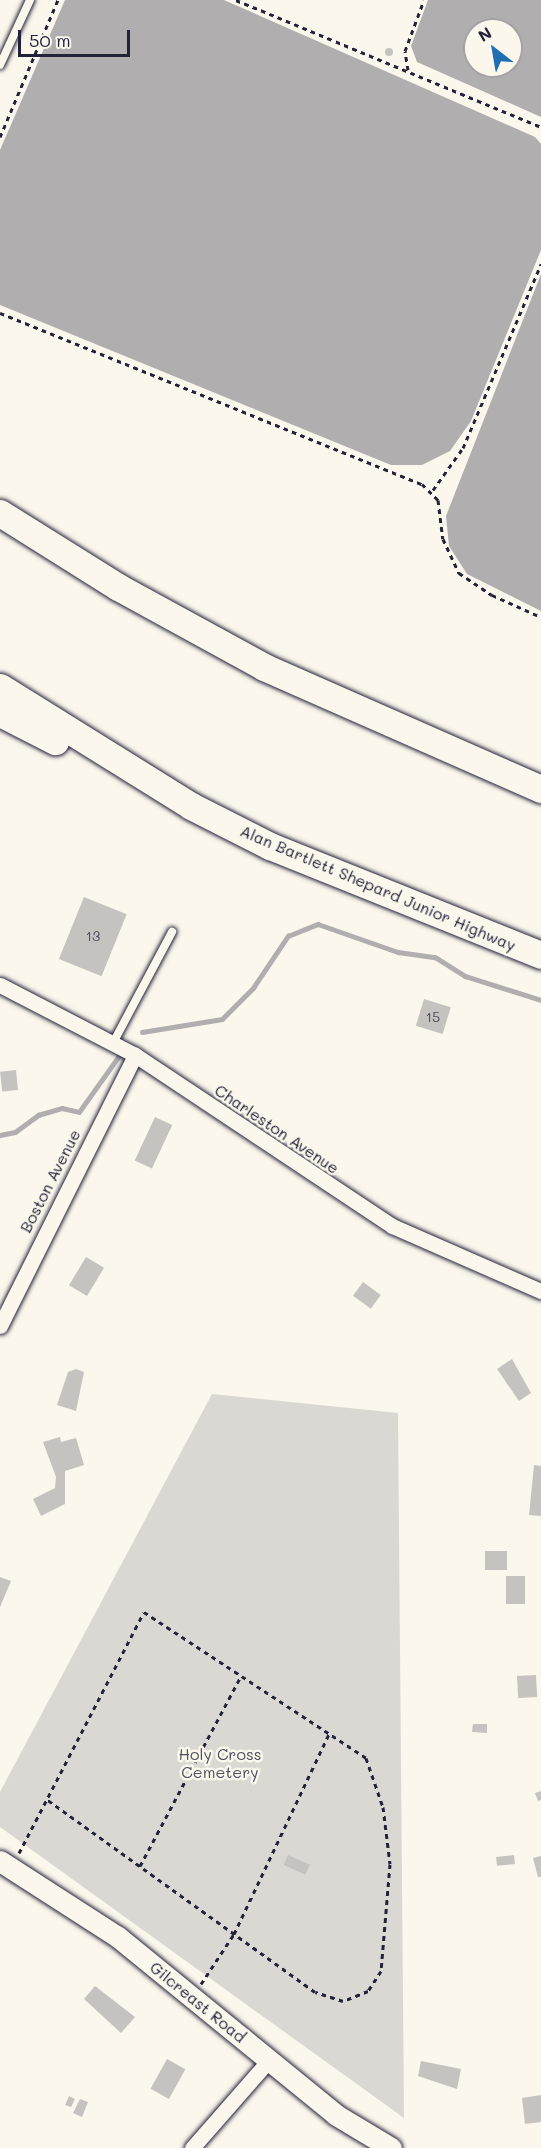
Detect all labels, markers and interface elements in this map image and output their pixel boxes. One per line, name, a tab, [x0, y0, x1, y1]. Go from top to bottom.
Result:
scale bar	[21, 18, 134, 56]
north arrow	[463, 18, 523, 78]
text: N	[474, 22, 495, 46]
text: 50 m	[29, 28, 71, 52]
street label: Alan Bartlett Shepard Junior Highway	[237, 821, 519, 955]
house number: 13	[86, 928, 100, 944]
house number: 15	[426, 1009, 440, 1025]
street label: Charleston Avenue	[211, 1080, 343, 1178]
street label: Boston Avenue	[16, 1126, 84, 1236]
park label: Holy Cross Cemetery	[179, 1744, 261, 1782]
street label: Gilcreast Road	[146, 1957, 250, 2047]

